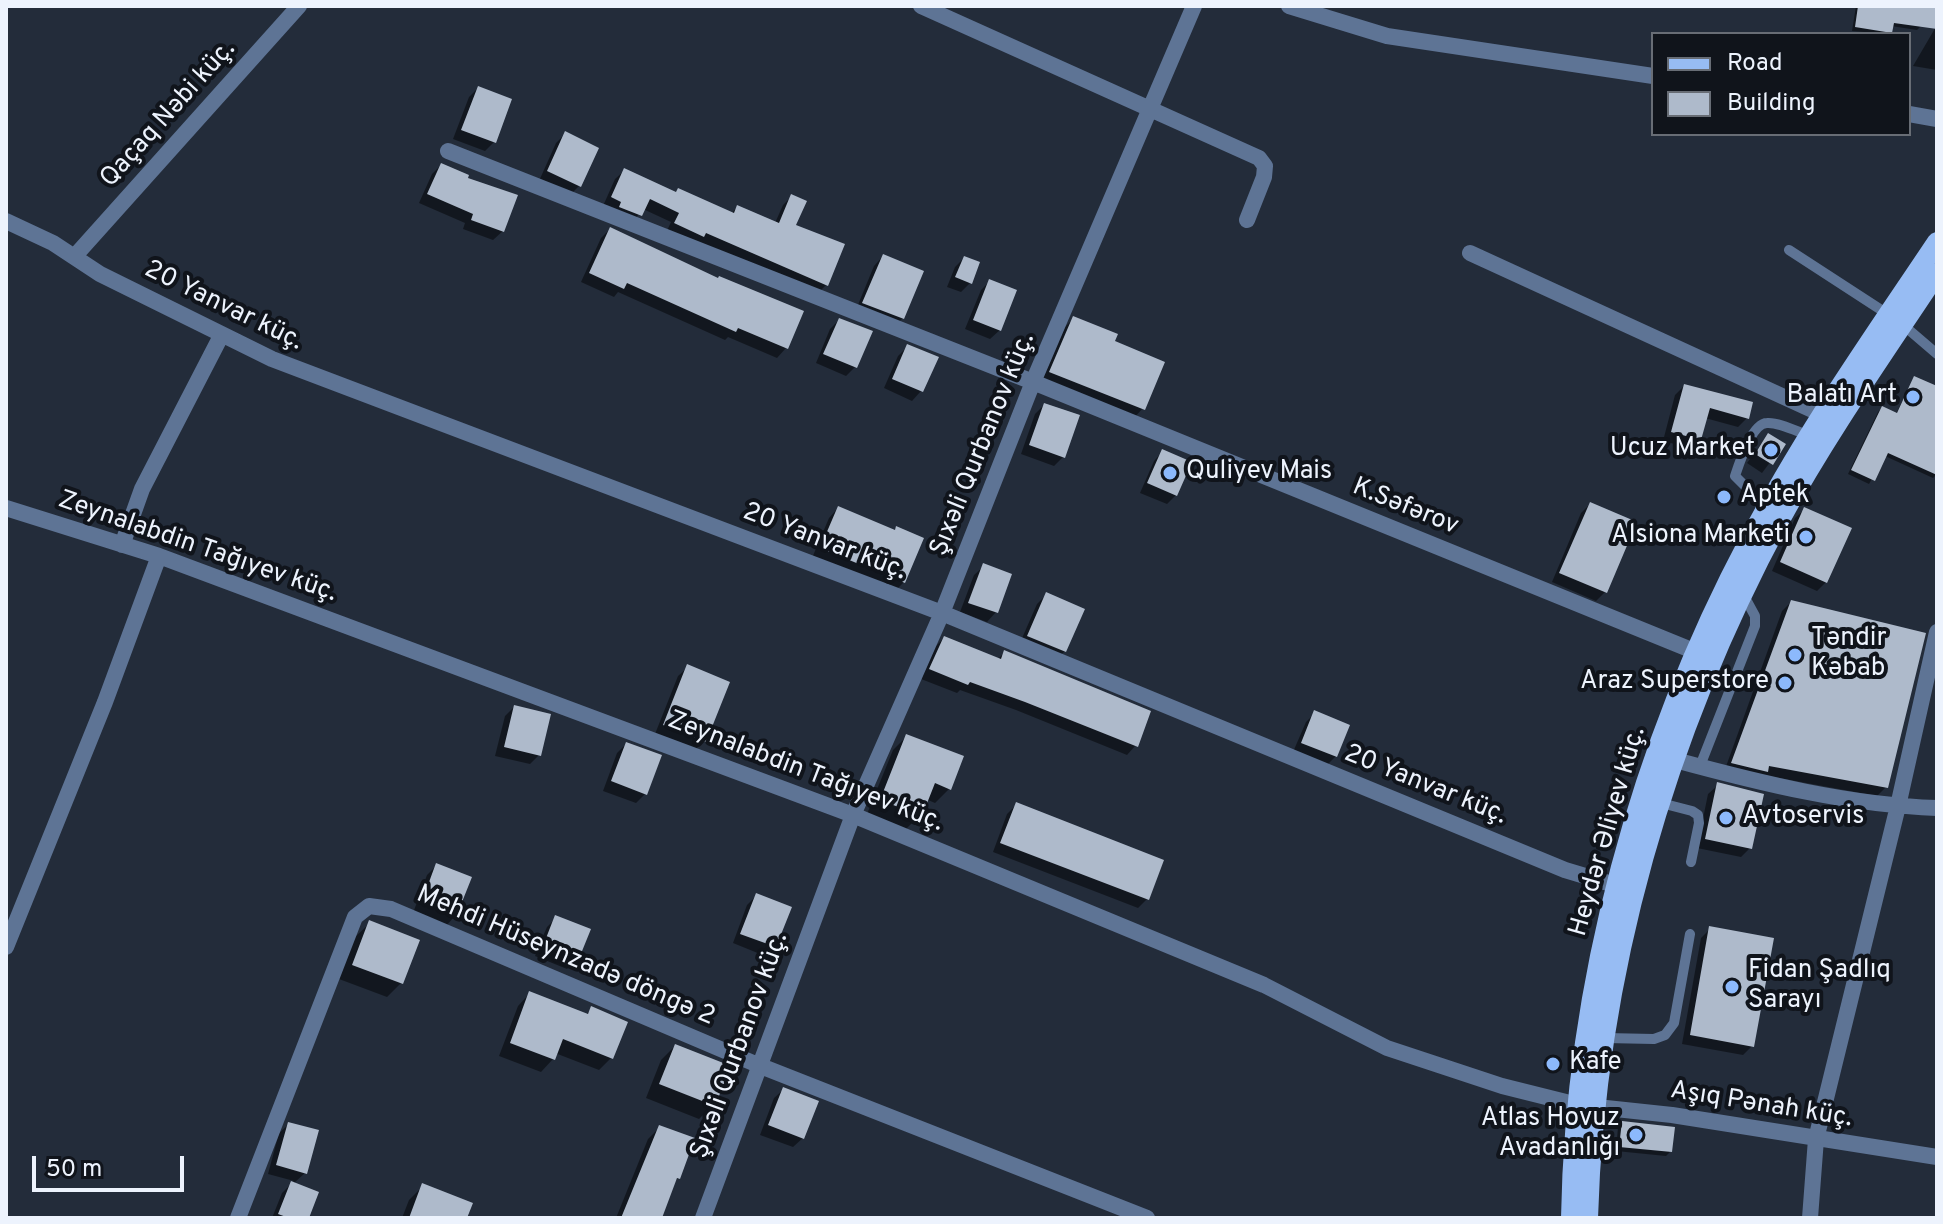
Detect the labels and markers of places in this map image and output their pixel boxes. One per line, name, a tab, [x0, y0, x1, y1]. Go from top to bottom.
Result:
place label: Balatı Art	[1786, 381, 1897, 413]
marker: Balatı Art	[1904, 388, 1922, 406]
place label: Ucuz Market	[1610, 434, 1755, 466]
marker: Ucuz Market	[1762, 441, 1780, 459]
place label: Quliyev Mais	[1186, 457, 1332, 489]
marker: Quliyev Mais	[1161, 464, 1179, 482]
place label: Aptek	[1740, 481, 1809, 513]
marker: Aptek	[1715, 488, 1733, 506]
place label: Alsiona Marketi	[1611, 521, 1790, 553]
marker: Alsiona Marketi	[1797, 528, 1815, 546]
place label: Təndir Kəbab	[1811, 624, 1887, 686]
marker: Təndir Kəbab	[1786, 646, 1804, 664]
place label: Araz Superstore	[1580, 667, 1769, 699]
marker: Araz Superstore	[1776, 674, 1794, 692]
place label: Avtoservis	[1742, 802, 1864, 834]
marker: Avtoservis	[1717, 809, 1735, 827]
place label: Fidan Şadlıq Sarayı	[1748, 956, 1891, 1018]
marker: Fidan Şadlıq Sarayı	[1723, 978, 1741, 996]
place label: Kafe	[1569, 1048, 1621, 1080]
marker: Kafe	[1544, 1055, 1562, 1073]
place label: Atlas Hovuz Avadanlığı	[1481, 1104, 1620, 1166]
marker: Atlas Hovuz Avadanlığı	[1627, 1126, 1645, 1144]

